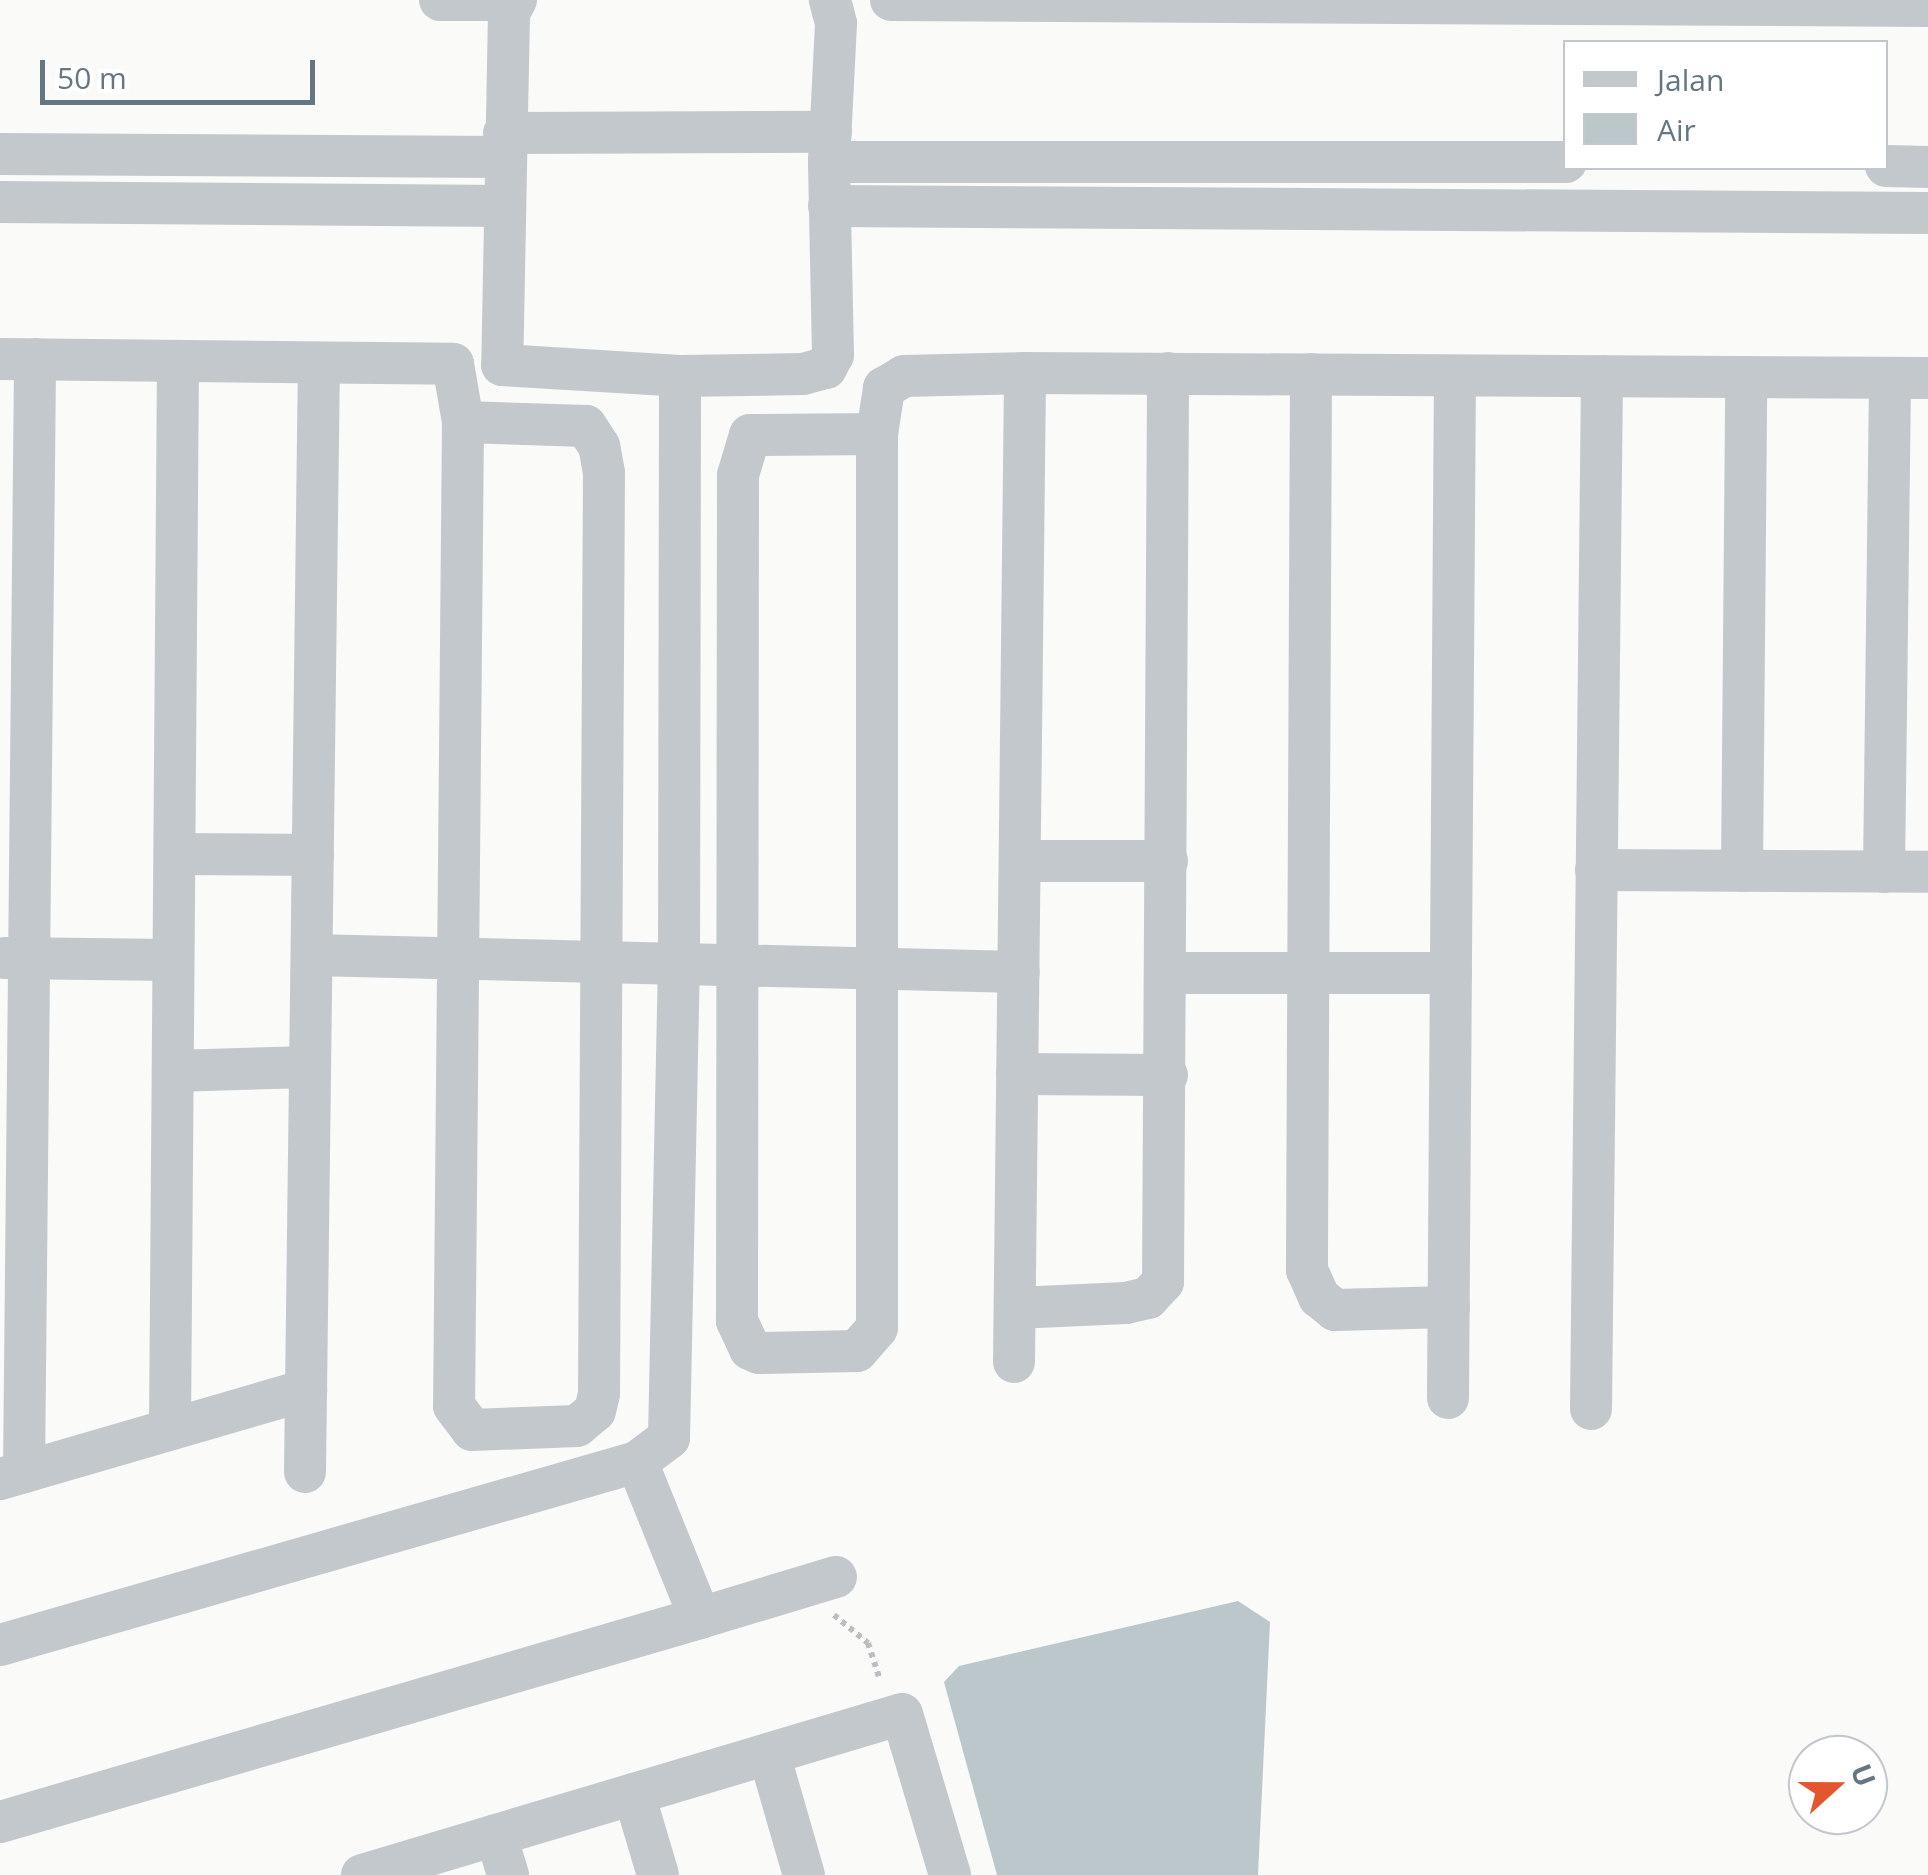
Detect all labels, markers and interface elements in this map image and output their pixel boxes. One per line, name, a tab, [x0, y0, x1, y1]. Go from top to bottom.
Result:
scale bar	[45, 40, 320, 102]
legend	[1563, 40, 1888, 170]
text: 50 m	[57, 57, 127, 98]
text: Jalan	[1657, 59, 1724, 100]
text: Air	[1657, 109, 1696, 150]
north arrow	[1788, 1735, 1888, 1835]
text: U	[1843, 1758, 1886, 1792]

